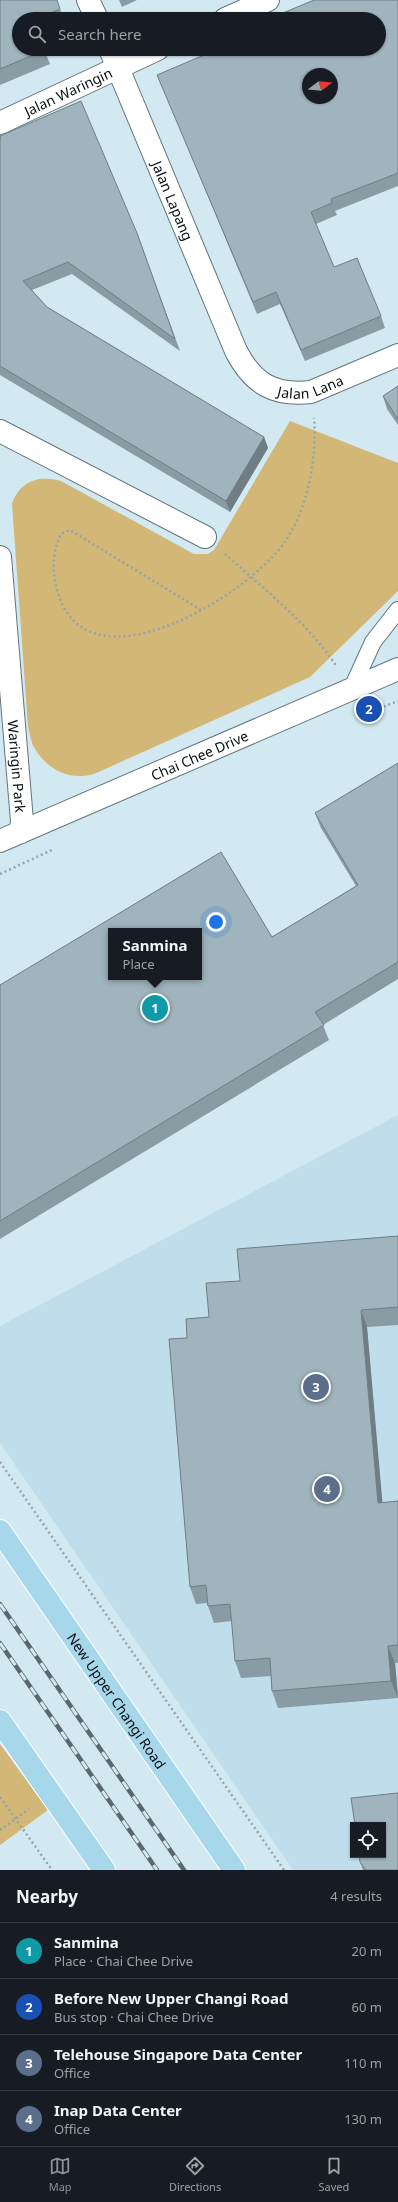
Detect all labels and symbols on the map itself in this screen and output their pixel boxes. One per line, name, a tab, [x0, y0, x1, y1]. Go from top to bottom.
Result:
street label: Jalan Waringin	[19, 62, 115, 121]
north arrow	[302, 68, 338, 104]
street label: Jalan Lapang	[147, 156, 198, 243]
street label: Jalan Lana	[274, 370, 346, 402]
pin: 2	[356, 694, 382, 724]
street label: Waringin Park	[4, 719, 31, 814]
street label: Chai Chee Drive	[148, 725, 251, 784]
your location	[206, 912, 226, 932]
pin: 1	[142, 993, 168, 1023]
pin: 3	[303, 1372, 329, 1402]
pin: 4	[314, 1474, 340, 1504]
street label: New Upper Changi Road	[63, 1629, 171, 1772]

